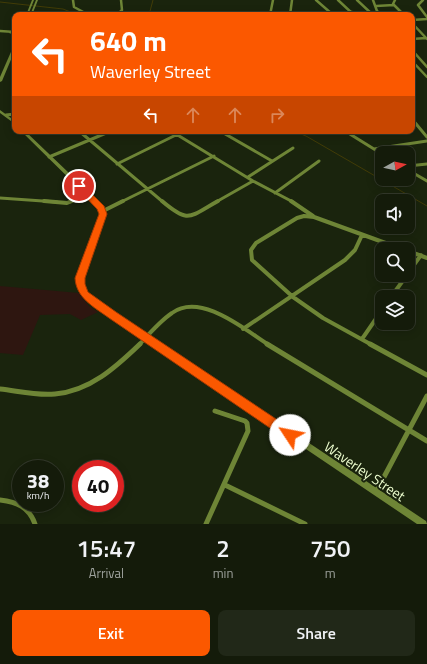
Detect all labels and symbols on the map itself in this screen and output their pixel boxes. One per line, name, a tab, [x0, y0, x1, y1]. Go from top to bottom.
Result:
north arrow	[375, 146, 415, 186]
pin	[62, 169, 96, 203]
position arrow	[269, 414, 311, 456]
street label: Waverley Street	[320, 436, 410, 506]
speed limit sign: 40	[72, 460, 124, 512]

